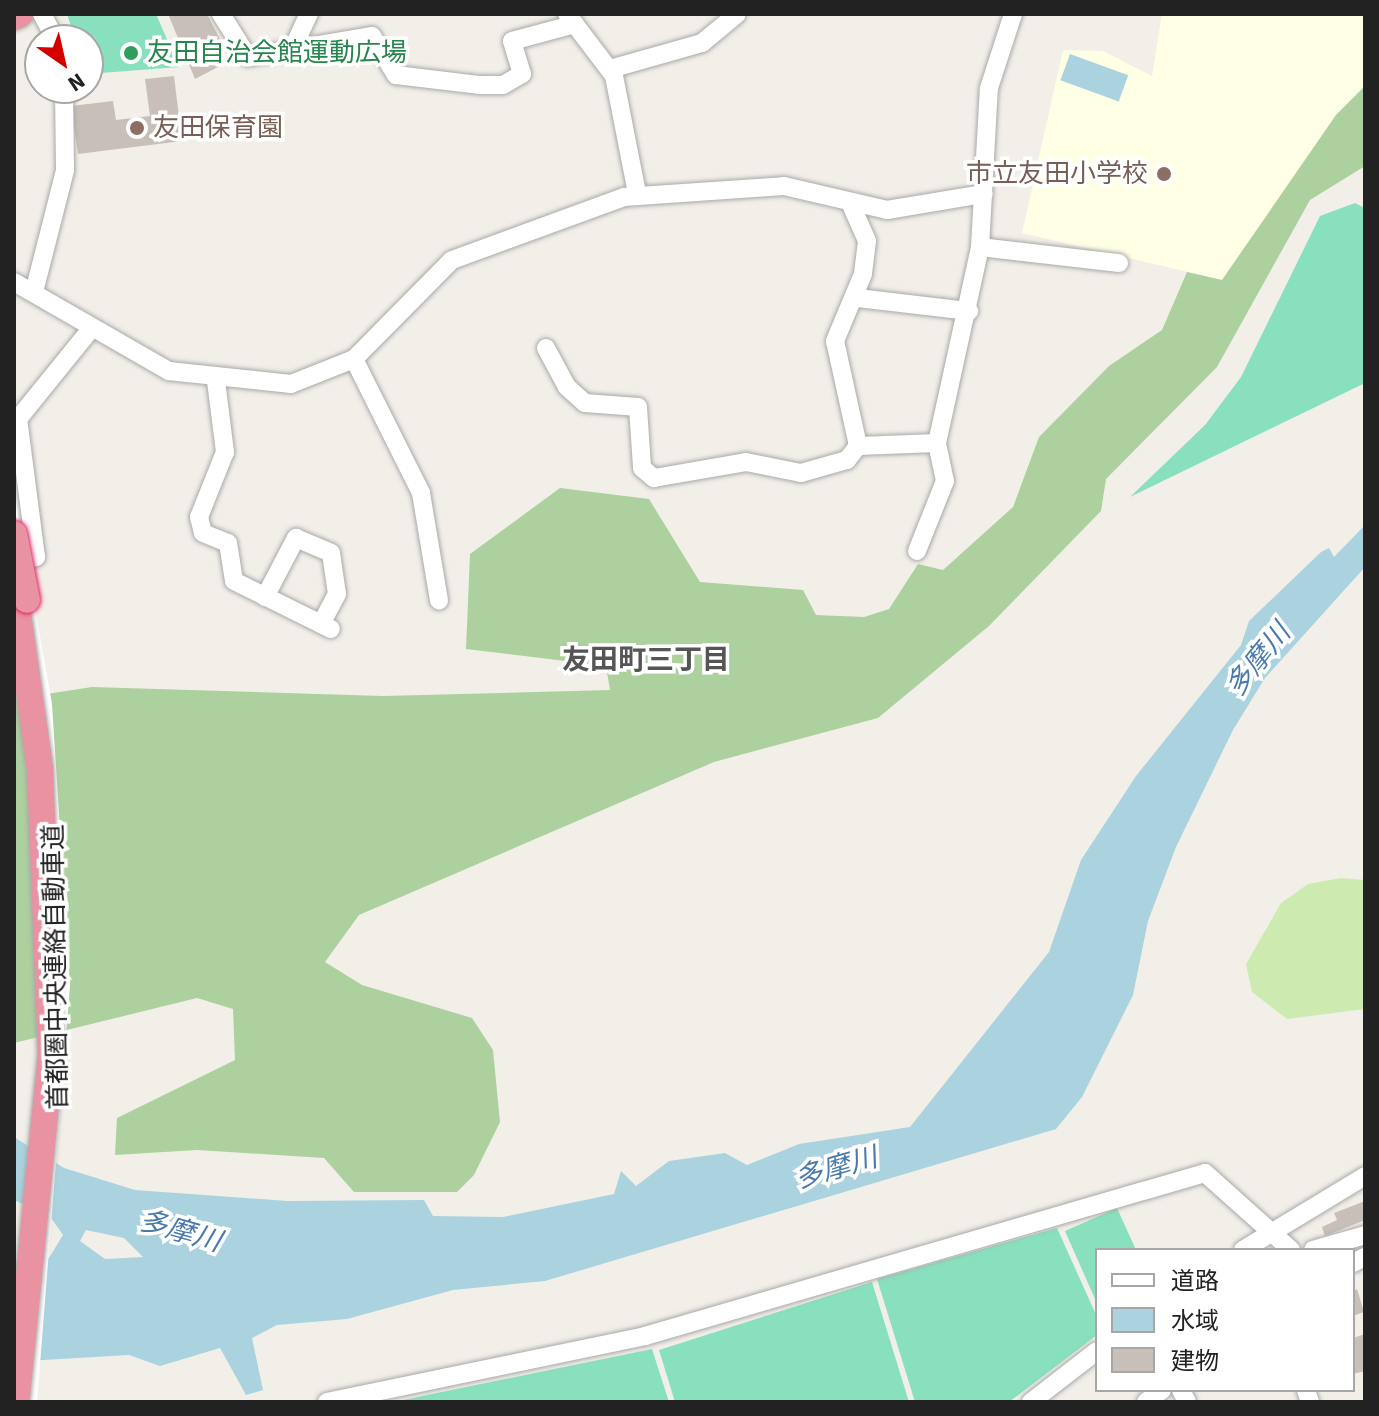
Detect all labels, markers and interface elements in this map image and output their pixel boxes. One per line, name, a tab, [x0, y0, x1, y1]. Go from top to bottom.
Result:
north arrow	[24, 24, 104, 104]
place label: 友田自治会館運動広場	[147, 37, 407, 69]
marker: 友田自治会館運動広場	[122, 44, 140, 62]
text: N	[61, 65, 91, 100]
place label: 友田保育園	[153, 112, 283, 144]
marker: 友田保育園	[128, 119, 146, 137]
place label: 市立友田小学校	[966, 158, 1148, 190]
marker: 市立友田小学校	[1155, 165, 1173, 183]
water label: 多摩川	[1219, 617, 1297, 703]
district label: 友田町三丁目	[562, 643, 730, 677]
street label: 首都圏中央連絡自動車道	[38, 824, 74, 1110]
water label: 多摩川	[791, 1140, 881, 1196]
water label: 多摩川	[135, 1203, 225, 1259]
legend	[1095, 1248, 1355, 1392]
text: 道路	[1171, 1264, 1219, 1299]
text: 水域	[1171, 1304, 1219, 1339]
text: 建物	[1171, 1344, 1219, 1379]

